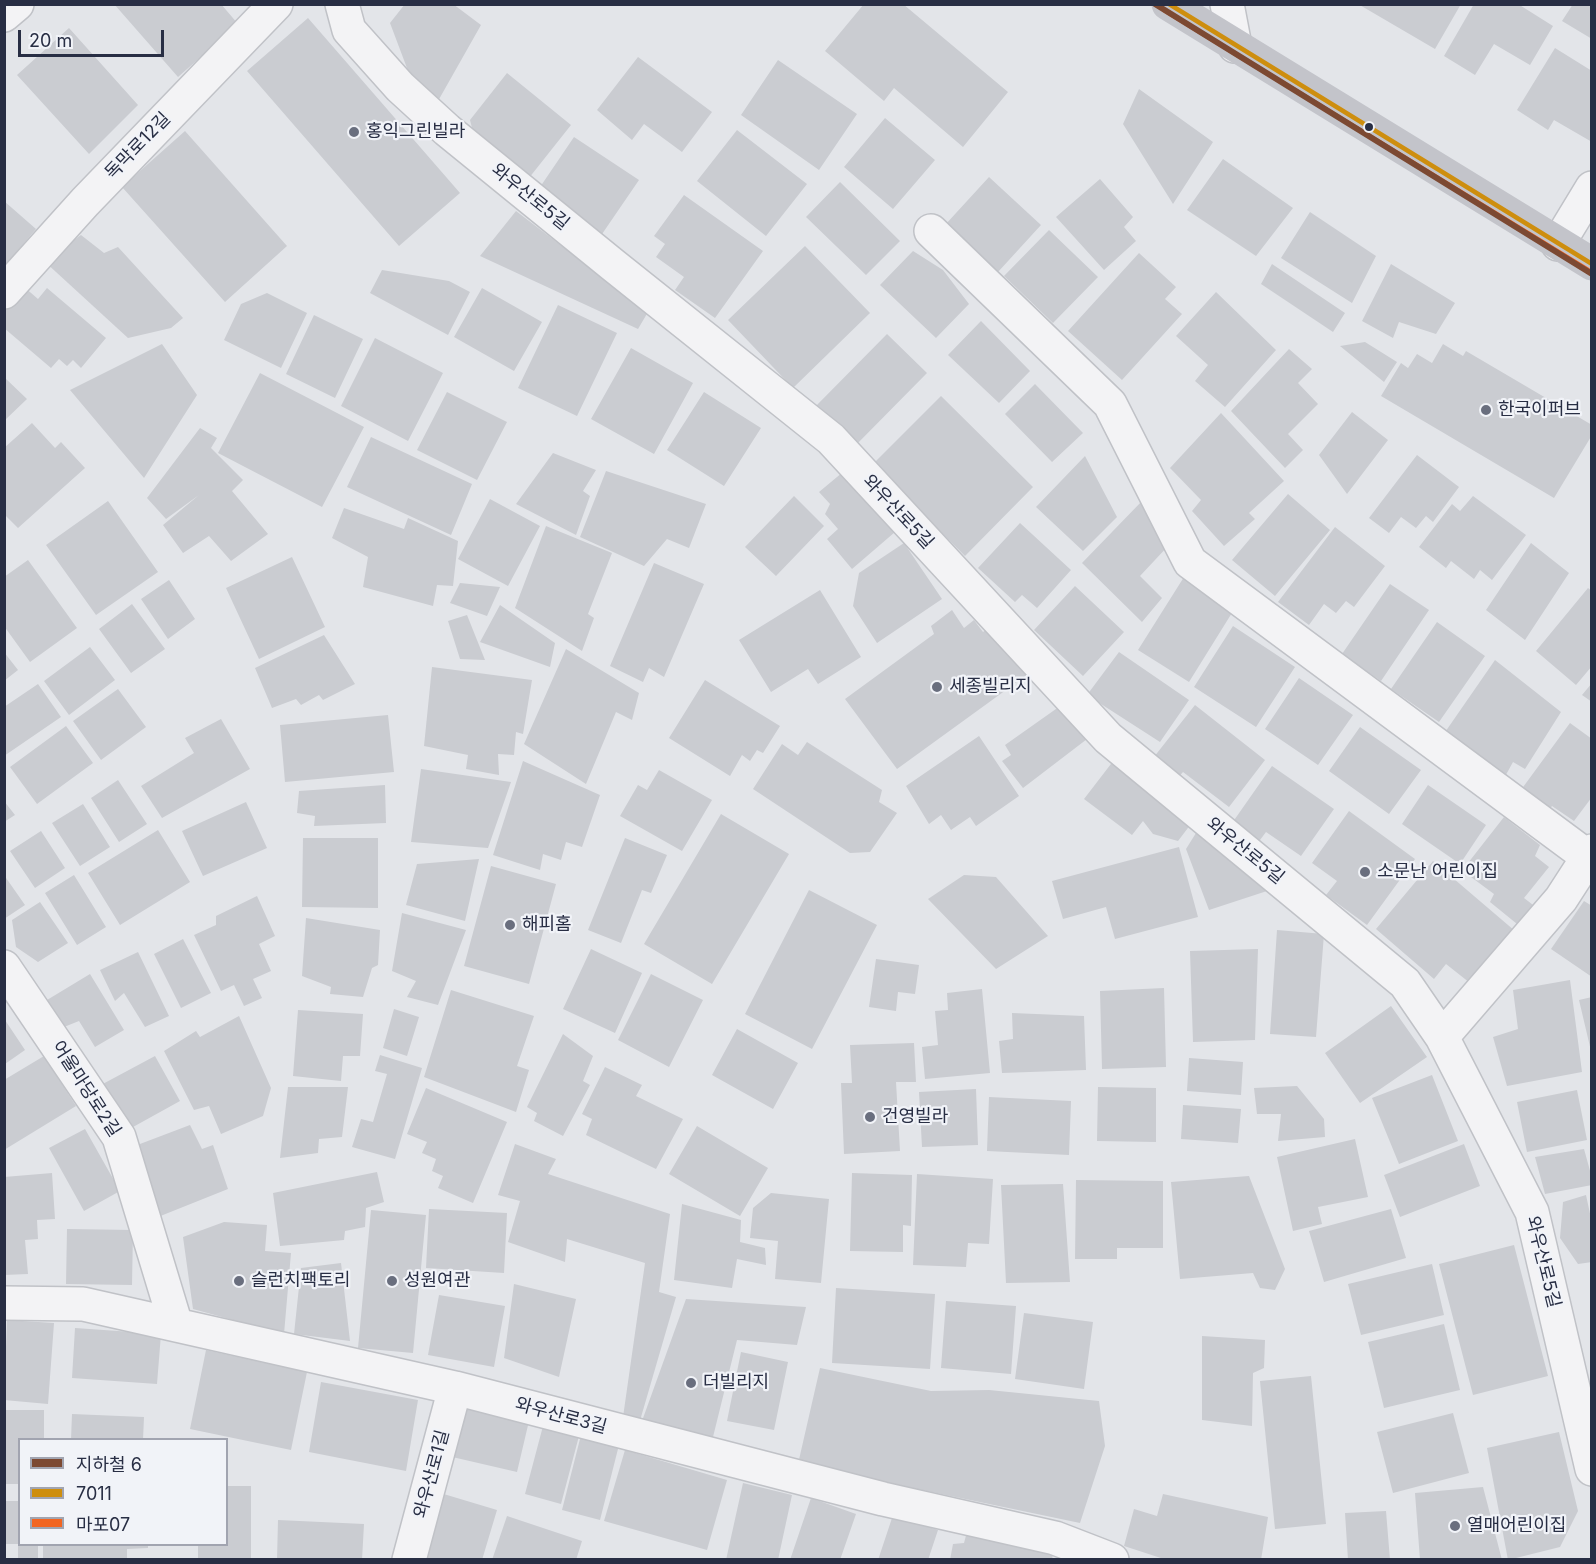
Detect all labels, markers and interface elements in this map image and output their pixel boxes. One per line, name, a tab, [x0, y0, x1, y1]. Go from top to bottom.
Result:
scale bar	[21, 18, 166, 56]
text: 20 m	[29, 30, 72, 51]
street label: 독막로12길	[101, 108, 175, 184]
place label: 홍익그린빌라	[366, 121, 465, 143]
unlabelled marker	[1363, 121, 1375, 133]
marker: 홍익그린빌라	[347, 125, 361, 139]
street label: 와우산로5길	[487, 159, 573, 235]
place label: 한국이퍼브	[1498, 399, 1581, 421]
marker: 한국이퍼브	[1479, 403, 1493, 417]
street label: 와우산로5길	[858, 470, 938, 554]
place label: 세종빌리지	[949, 676, 1032, 698]
marker: 세종빌리지	[930, 680, 944, 694]
street label: 와우산로5길	[1202, 813, 1288, 889]
place label: 소문난 어린이집	[1377, 861, 1498, 883]
marker: 소문난 어린이집	[1358, 865, 1372, 879]
place label: 해피홈	[522, 914, 572, 936]
marker: 해피홈	[503, 918, 517, 932]
street label: 어울마당로2길	[47, 1037, 125, 1141]
place label: 건영빌라	[882, 1106, 948, 1128]
marker: 건영빌라	[863, 1110, 877, 1124]
street label: 와우산로5길	[1521, 1214, 1565, 1310]
place label: 슬런치팩토리	[251, 1270, 350, 1292]
place label: 성원여관	[404, 1270, 470, 1292]
marker: 슬런치팩토리	[232, 1274, 246, 1288]
marker: 성원여관	[385, 1274, 399, 1288]
place label: 더빌리지	[703, 1372, 769, 1394]
marker: 더빌리지	[684, 1376, 698, 1390]
street label: 와우산로3길	[513, 1393, 609, 1439]
street label: 와우산로1길	[410, 1428, 454, 1520]
legend	[18, 1438, 228, 1546]
text: 지하철 6	[76, 1454, 142, 1475]
text: 7011	[76, 1483, 112, 1504]
text: 마포07	[76, 1514, 130, 1535]
place label: 열매어린이집	[1467, 1515, 1566, 1537]
marker: 열매어린이집	[1448, 1519, 1462, 1533]

